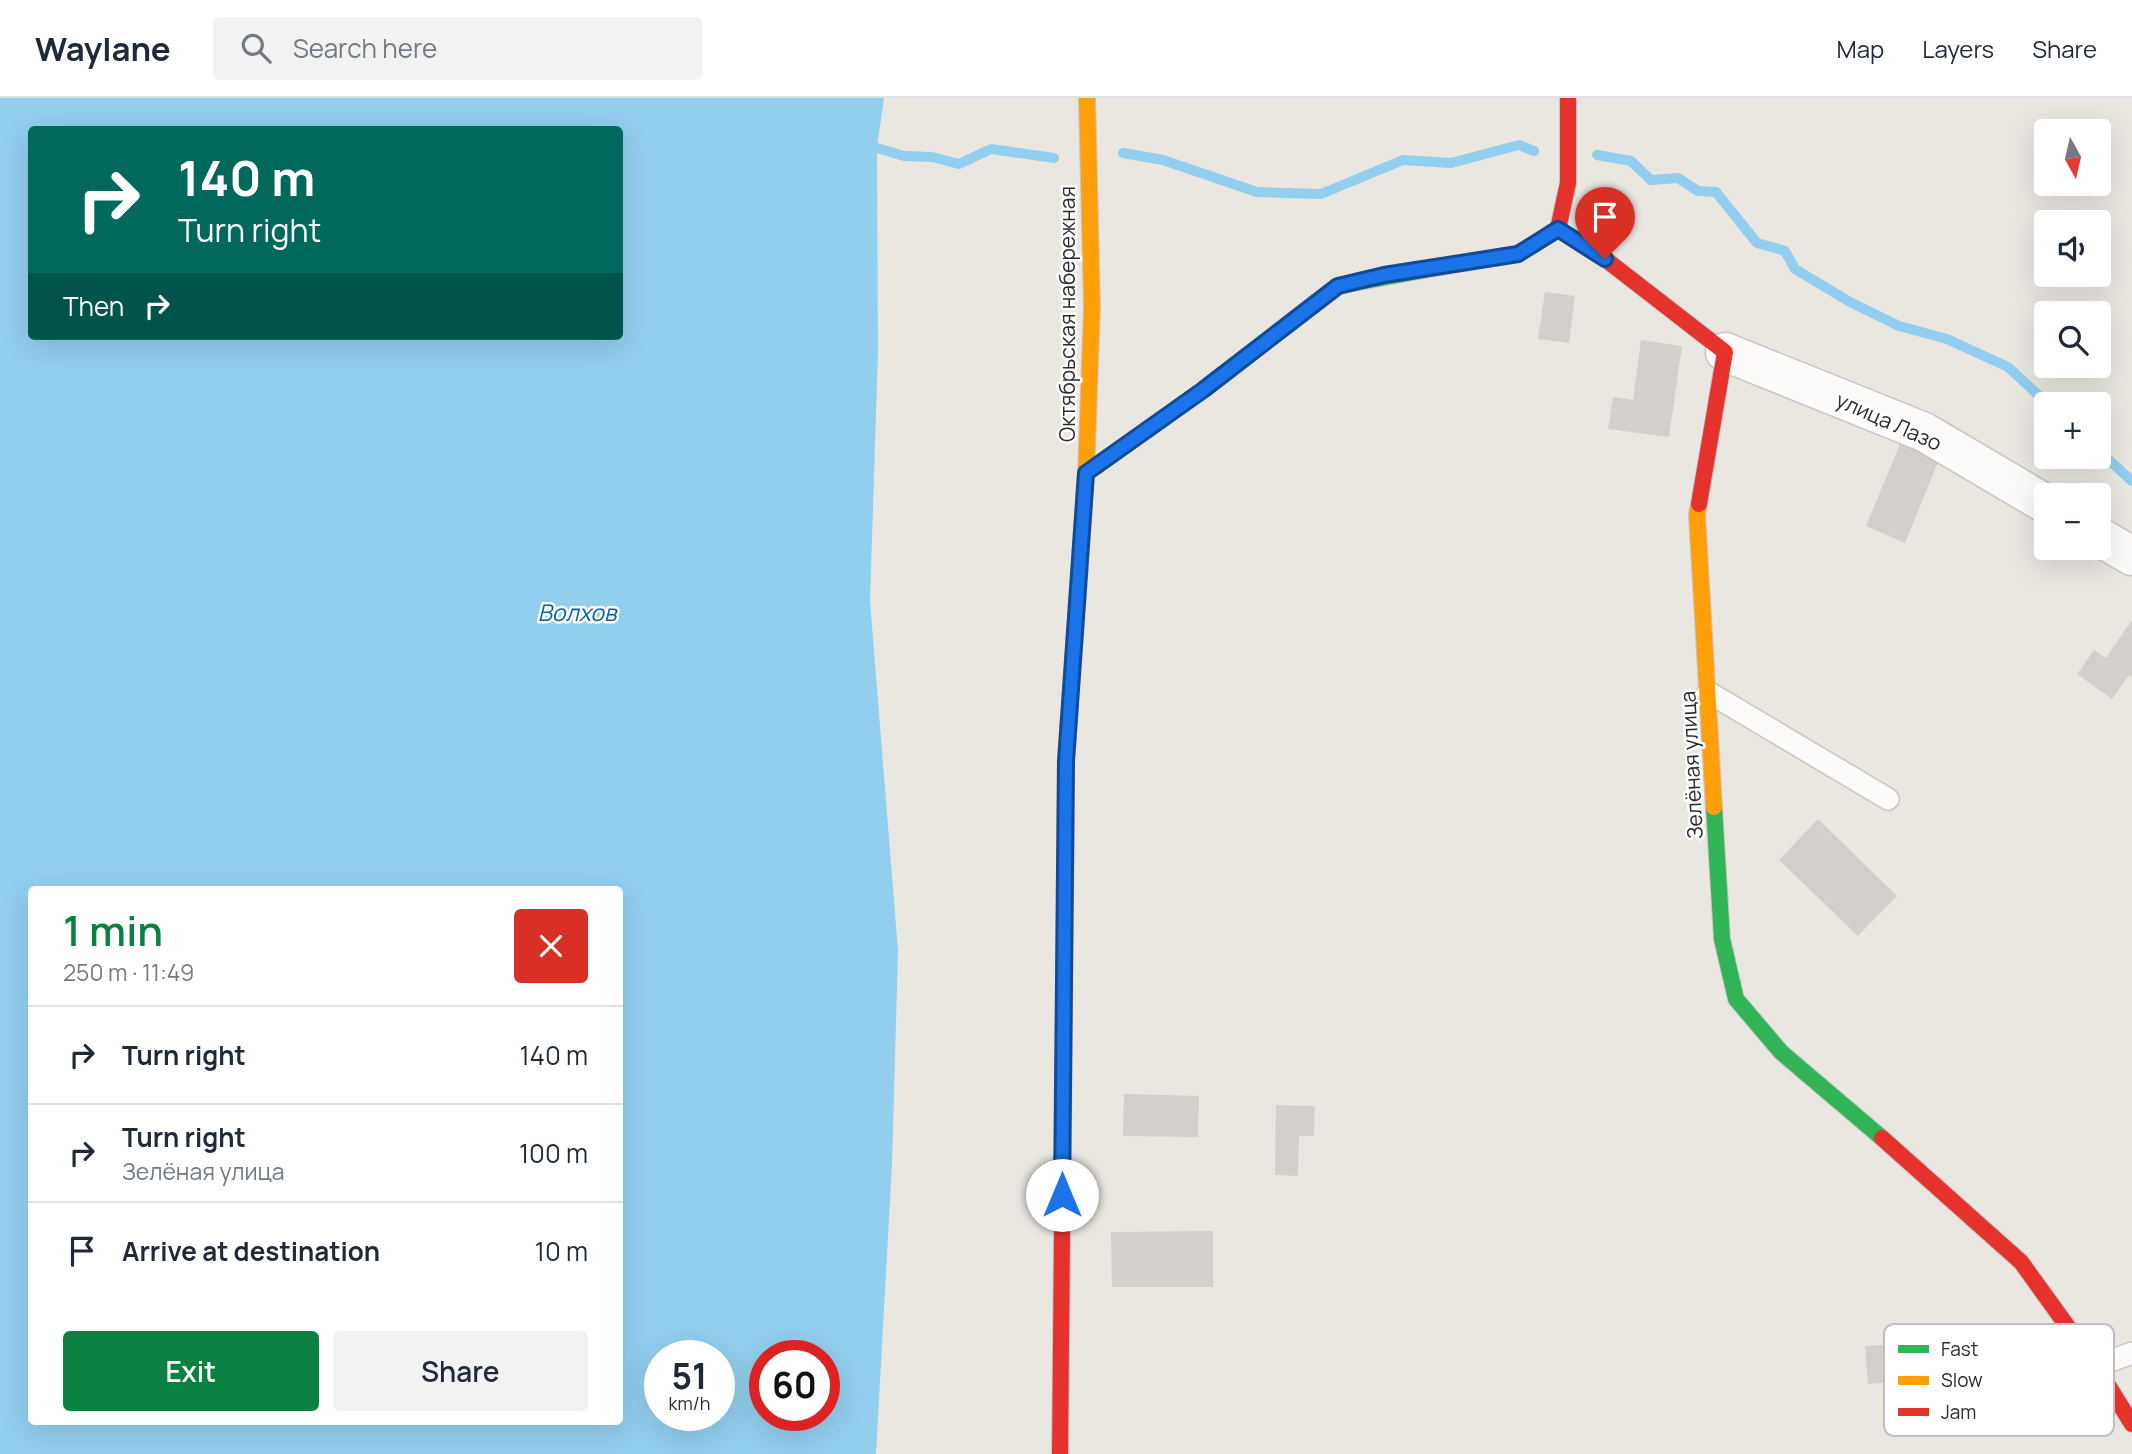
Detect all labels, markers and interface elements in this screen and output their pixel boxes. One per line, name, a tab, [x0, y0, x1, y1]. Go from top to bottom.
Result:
search box	[213, 17, 703, 80]
text: Waylane	[35, 26, 171, 71]
icon: search	[237, 29, 275, 67]
text: Search here	[293, 30, 437, 66]
text: Map	[1837, 32, 1884, 65]
text: Layers	[1922, 32, 1994, 65]
text: Share	[2032, 32, 2097, 65]
north arrow	[2034, 119, 2110, 196]
map controls	[2034, 119, 2111, 560]
text: 140 m	[178, 144, 315, 211]
icon: right	[63, 154, 154, 245]
street label: Октябрьская набережная	[1053, 186, 1081, 442]
pin	[1575, 187, 1635, 259]
icon: arrive	[1586, 198, 1624, 236]
text: Turn right	[178, 208, 321, 252]
button: sound	[2034, 210, 2111, 287]
icon: right	[138, 287, 176, 325]
text: Then	[63, 288, 124, 324]
button: search	[2034, 301, 2111, 378]
street label: улица Лазо	[1832, 385, 1946, 457]
button: +	[2034, 392, 2111, 469]
button: −	[2034, 483, 2111, 560]
water label: Волхов	[538, 596, 618, 628]
street label: Зелёная улица	[1673, 690, 1709, 840]
text: 1 min	[63, 901, 163, 959]
button: close	[514, 909, 588, 983]
text: 250 m · 11:49	[63, 956, 194, 988]
icon: right	[63, 1036, 101, 1074]
text: Turn right	[122, 1037, 246, 1073]
text: 140 m	[519, 1037, 588, 1073]
text: Turn right	[122, 1119, 246, 1155]
icon: right	[63, 1134, 101, 1172]
text: 100 m	[519, 1135, 588, 1171]
text: Зелёная улица	[122, 1155, 285, 1187]
position arrow	[1025, 1158, 1099, 1232]
icon: arrive	[63, 1232, 101, 1270]
text: Arrive at destination	[122, 1233, 380, 1269]
text: 10 m	[535, 1233, 588, 1269]
legend	[1884, 1324, 2114, 1436]
button: Exit	[63, 1331, 319, 1411]
button: Share	[333, 1331, 588, 1411]
text: Fast	[1941, 1336, 1978, 1362]
speed limit sign: 60	[749, 1340, 840, 1431]
text: 51	[672, 1352, 707, 1400]
text: Slow	[1941, 1367, 1983, 1393]
text: km/h	[669, 1391, 710, 1415]
text: Jam	[1941, 1399, 1976, 1425]

